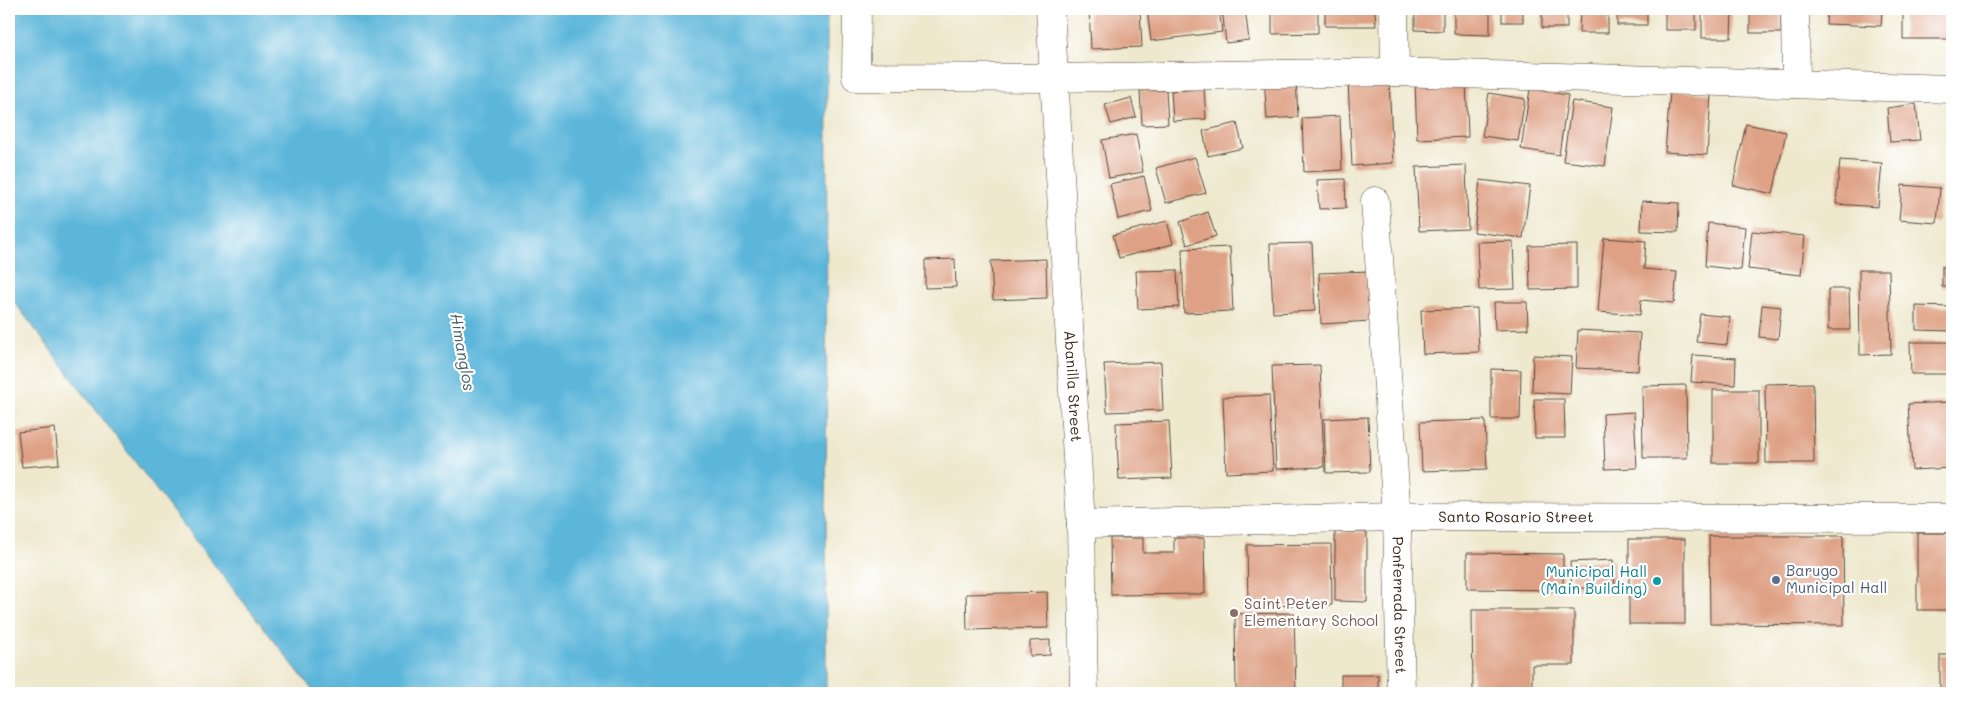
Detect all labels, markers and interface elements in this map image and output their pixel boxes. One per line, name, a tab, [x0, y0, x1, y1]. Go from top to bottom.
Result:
water label: Himanglos	[446, 311, 481, 393]
street label: Abanilla Street	[1060, 330, 1087, 443]
street label: Santo Rosario Street	[1438, 506, 1594, 526]
street label: Ponferrada Street	[1388, 536, 1412, 674]
place label: Barugo Municipal Hall	[1786, 560, 1887, 597]
place label: Municipal Hall (Main Building)	[1541, 561, 1647, 598]
marker: Barugo Municipal Hall	[1770, 574, 1782, 586]
marker: Municipal Hall (Main Building)	[1651, 575, 1663, 587]
place label: Saint Peter Elementary School	[1244, 593, 1379, 630]
marker: Saint Peter Elementary School	[1228, 607, 1240, 619]

